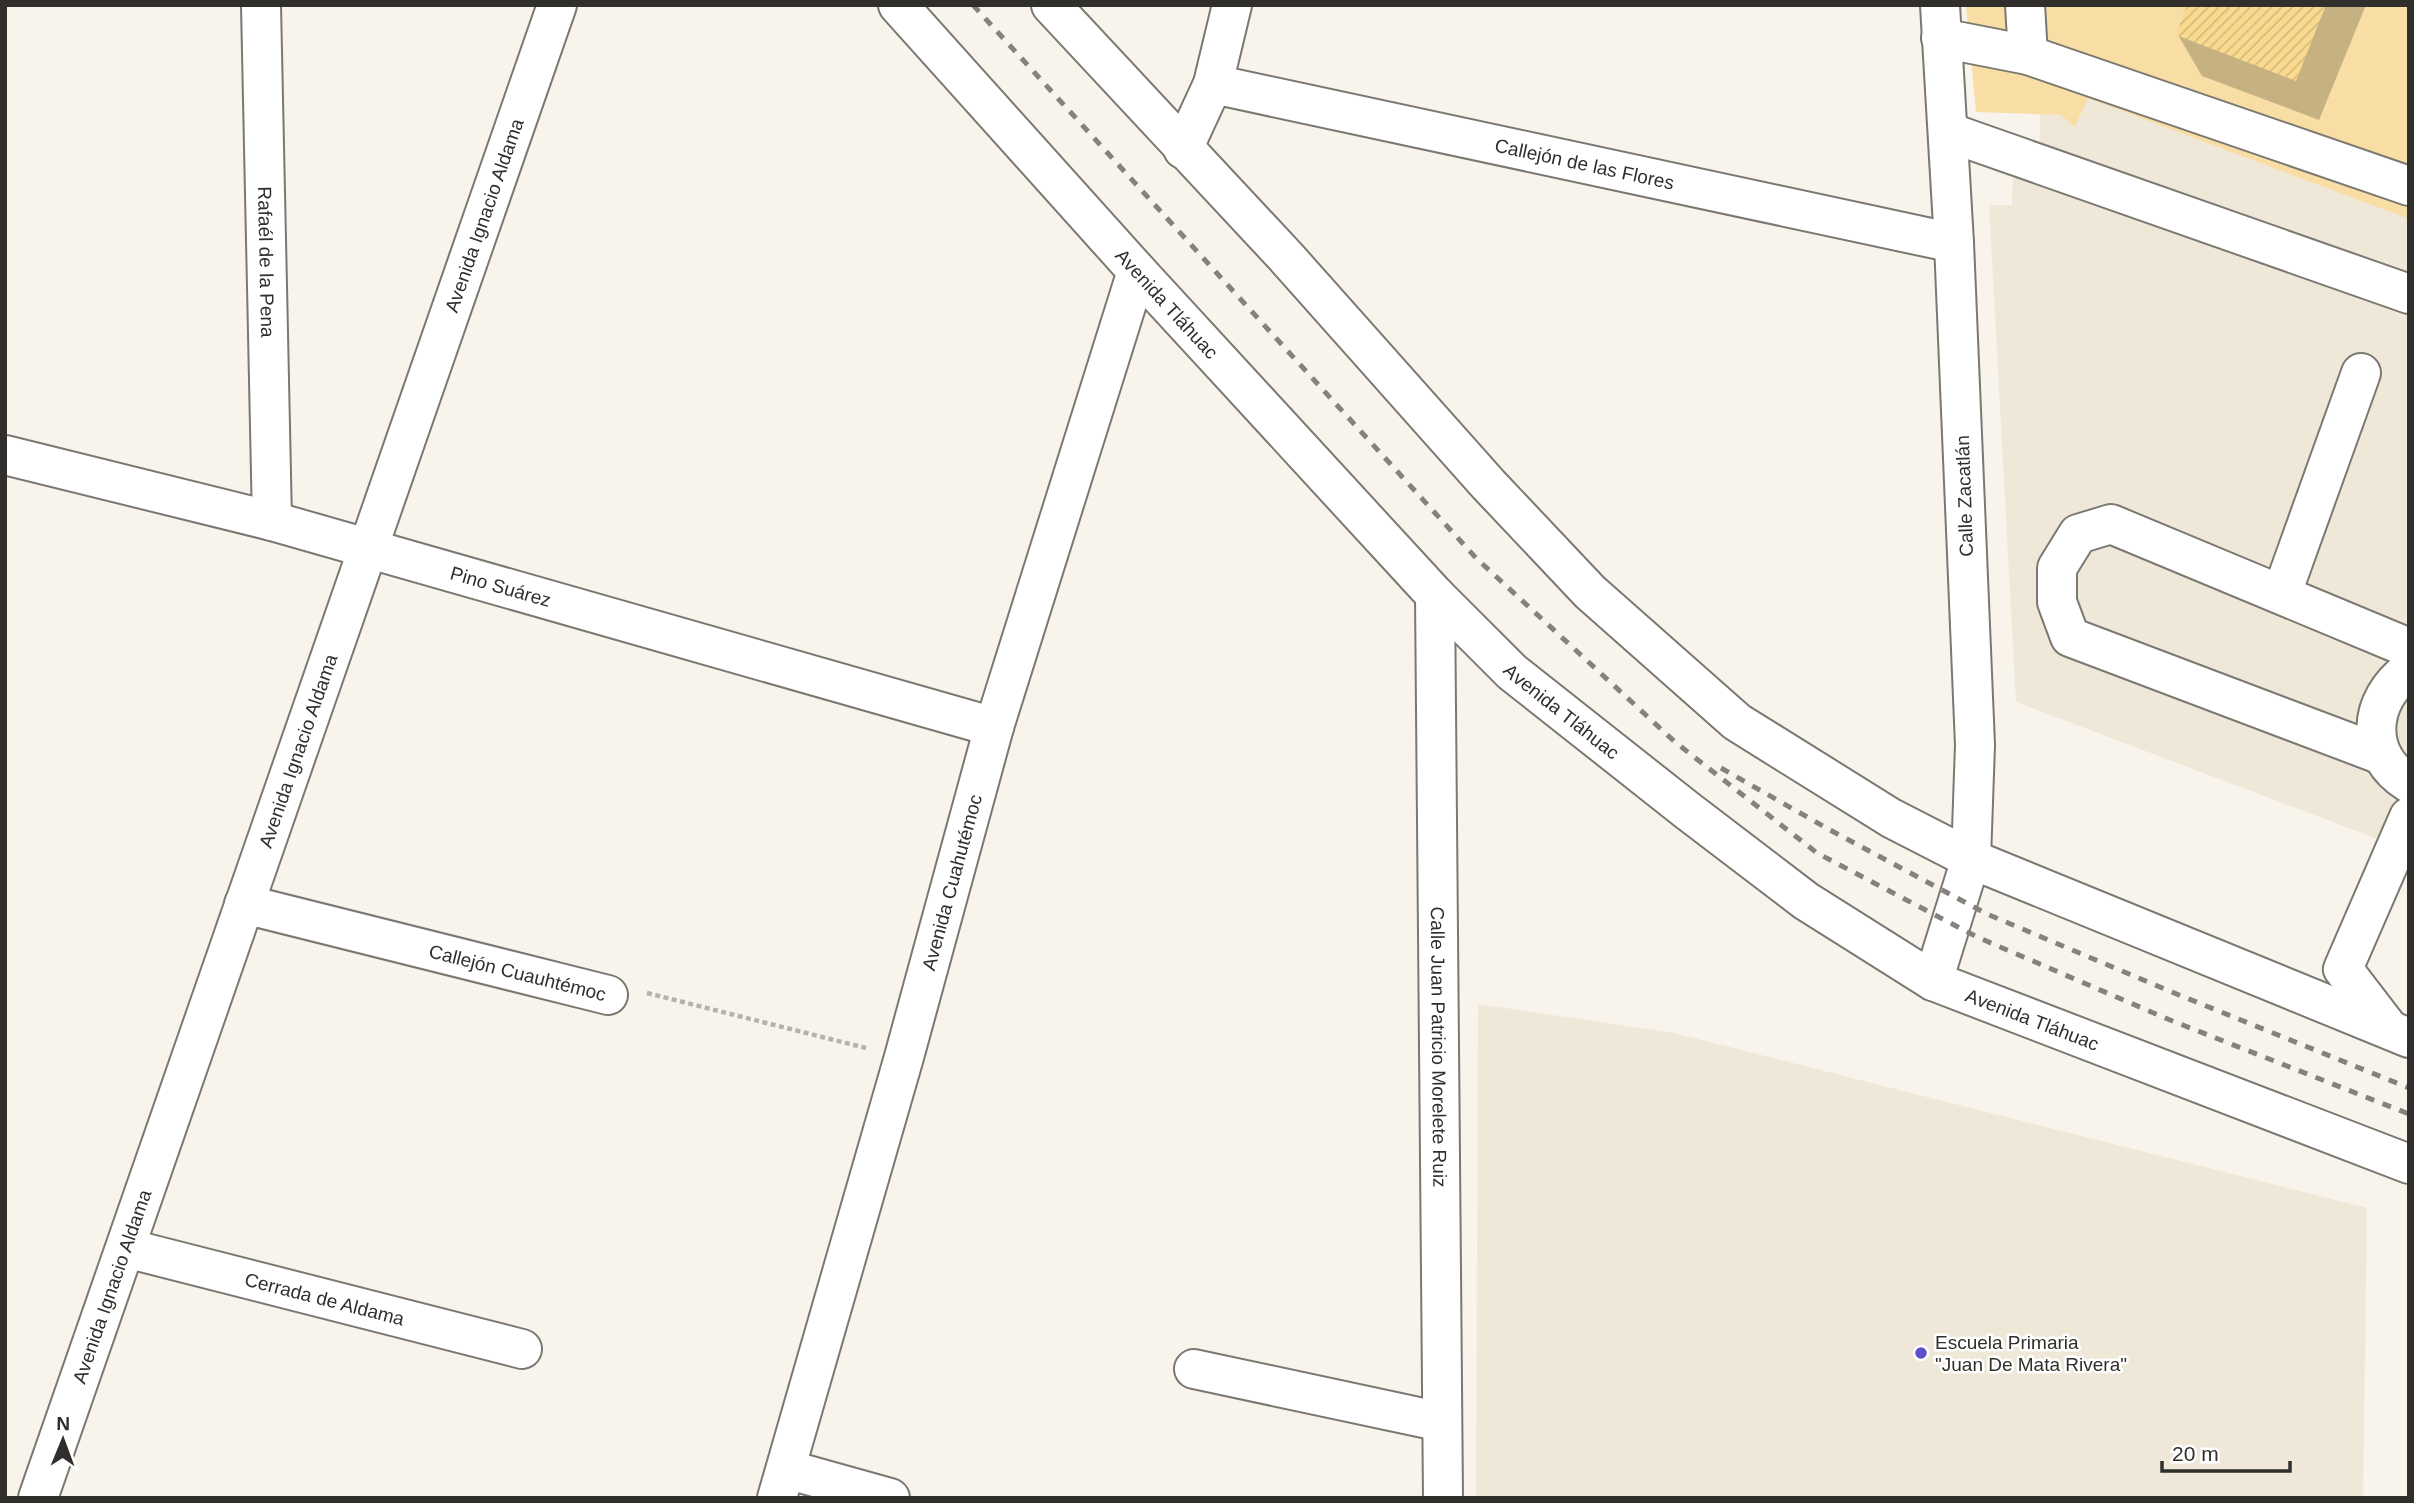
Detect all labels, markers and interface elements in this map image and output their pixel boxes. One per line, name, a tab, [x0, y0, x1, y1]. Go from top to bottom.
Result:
street label: Avenida Ignacio Aldama	[441, 115, 528, 315]
street label: Callejón de las Flores	[1493, 135, 1676, 194]
street label: Rafaél de la Pena	[254, 186, 278, 338]
street label: Avenida Tláhuac	[1111, 245, 1222, 363]
street label: Calle Zacatlán	[1952, 435, 1977, 557]
street label: Pino Suárez	[448, 562, 553, 611]
street label: Avenida Ignacio Aldama	[255, 651, 342, 851]
street label: Avenida Tláhuac	[1499, 660, 1623, 764]
street label: Avenida Cuahutémoc	[918, 792, 986, 973]
street label: Calle Juan Patricio Morelete Ruiz	[1427, 906, 1450, 1188]
street label: Callejón Cuauhtémoc	[427, 941, 608, 1005]
street label: Avenida Tláhuac	[1963, 985, 2102, 1055]
street label: Avenida Ignacio Aldama	[69, 1187, 156, 1386]
street label: Cerrada de Aldama	[243, 1269, 407, 1330]
place label: Escuela Primaria "Juan De Mata Rivera"	[1935, 1332, 2127, 1375]
marker: Escuela Primaria "Juan De Mata Rivera"	[1913, 1345, 1929, 1361]
north arrow	[28, 1405, 98, 1475]
text: N	[56, 1413, 70, 1434]
scale bar	[2162, 1430, 2290, 1474]
text: 20 m	[2172, 1442, 2219, 1465]

